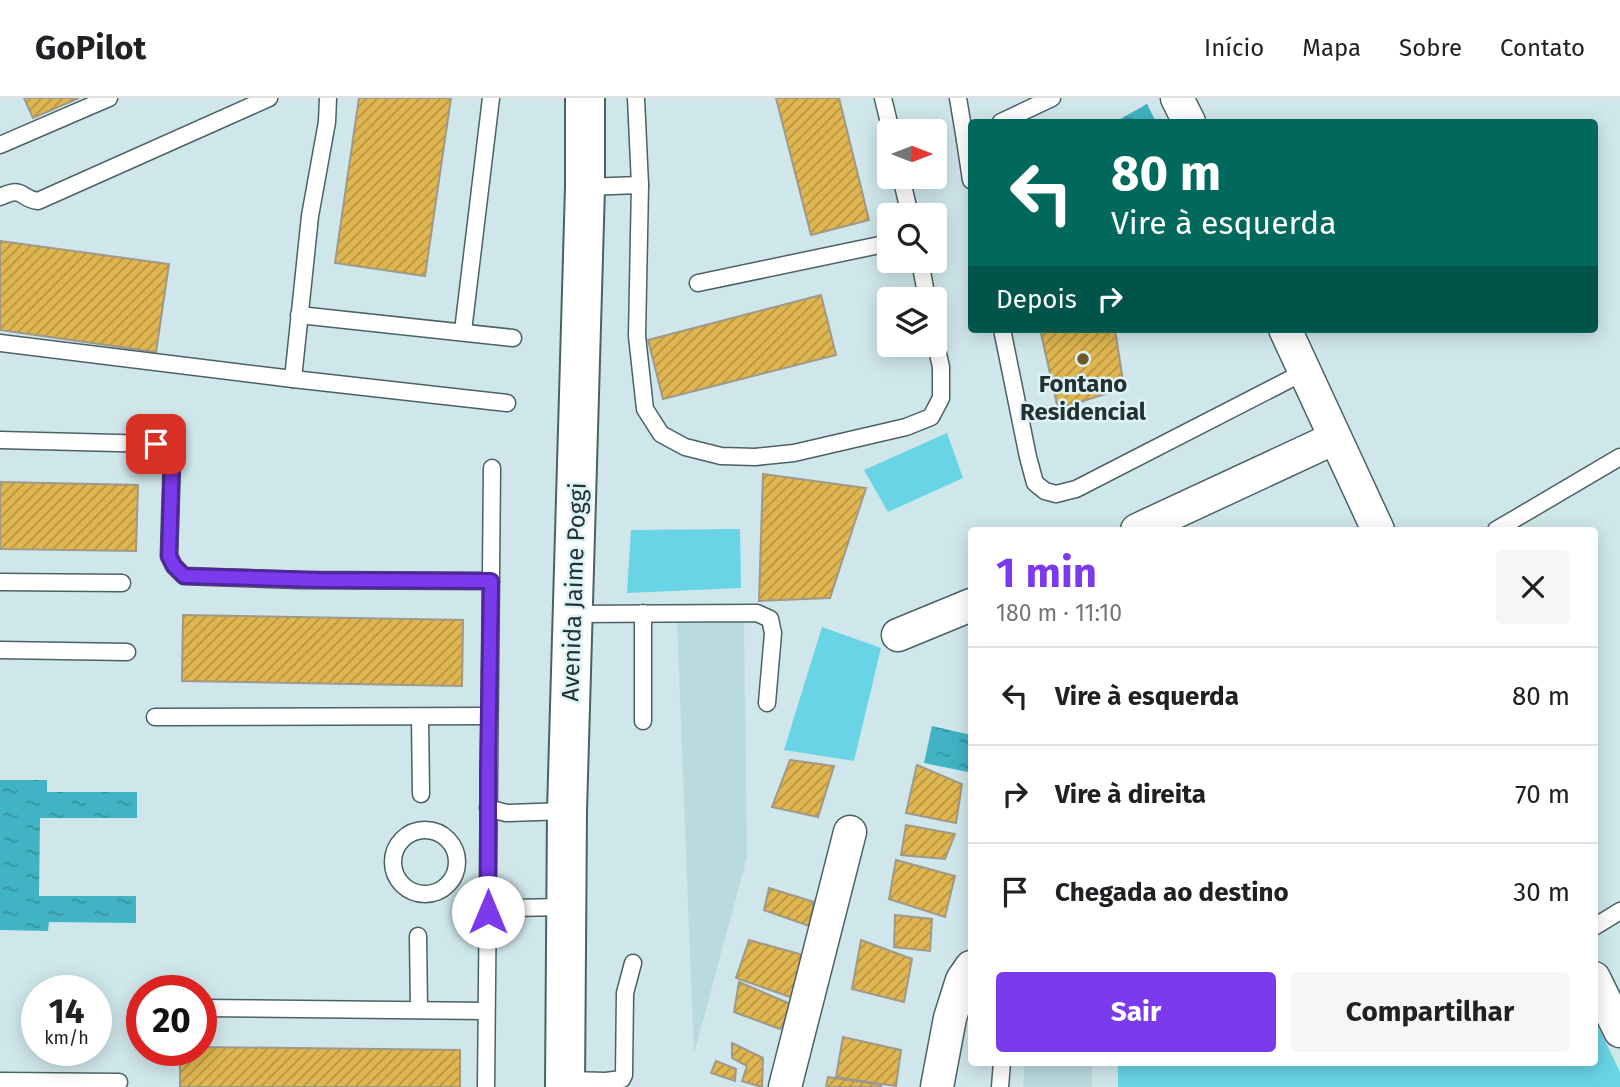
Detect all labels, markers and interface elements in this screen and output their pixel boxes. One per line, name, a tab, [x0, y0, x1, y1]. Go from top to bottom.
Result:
text: GoPilot	[35, 28, 146, 68]
text: Início	[1204, 34, 1264, 62]
text: Mapa	[1302, 34, 1361, 62]
text: Sobre	[1399, 34, 1462, 62]
text: Contato	[1500, 34, 1585, 62]
north arrow	[877, 119, 947, 189]
map controls	[877, 119, 947, 357]
text: 80 m	[1111, 144, 1221, 203]
icon: left	[996, 147, 1087, 238]
button: search	[877, 203, 947, 273]
text: Vire à esquerda	[1111, 204, 1337, 242]
icon: right	[1091, 280, 1129, 318]
text: Depois	[996, 284, 1077, 315]
button: layers	[877, 287, 947, 357]
marker: Fontano Residencial	[1075, 351, 1091, 367]
place label: Fontano Residencial	[1020, 370, 1147, 426]
pin	[126, 414, 186, 474]
icon: arrive	[137, 425, 175, 463]
street label: Avenida Jaime Poggi	[556, 482, 592, 702]
text: 1 min	[996, 548, 1097, 598]
button: close	[1496, 550, 1570, 624]
text: 180 m · 11:10	[996, 599, 1122, 627]
icon: left	[996, 677, 1034, 715]
text: Vire à esquerda	[1055, 681, 1239, 712]
text: 80 m	[1512, 681, 1570, 712]
icon: right	[996, 775, 1034, 813]
text: Vire à direita	[1055, 779, 1206, 810]
text: 70 m	[1515, 779, 1570, 810]
icon: arrive	[996, 873, 1034, 911]
position arrow	[451, 875, 525, 949]
text: Chegada ao destino	[1055, 877, 1289, 908]
text: 30 m	[1513, 877, 1570, 908]
button: Sair	[996, 972, 1276, 1052]
button: Compartilhar	[1290, 972, 1570, 1052]
speed limit sign: 20	[126, 975, 217, 1066]
text: 14	[48, 990, 85, 1032]
text: km/h	[44, 1027, 89, 1049]

